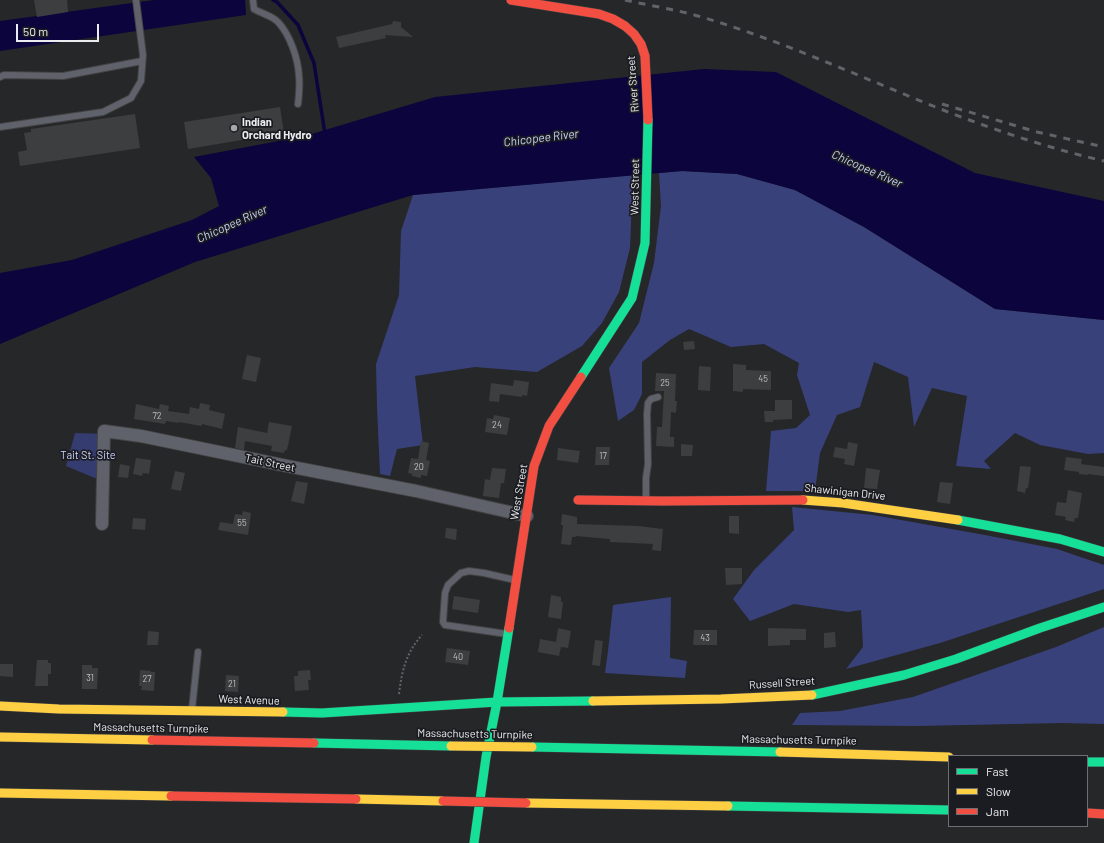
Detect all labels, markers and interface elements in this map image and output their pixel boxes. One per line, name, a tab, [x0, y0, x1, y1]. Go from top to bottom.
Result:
scale bar	[18, 16, 101, 42]
text: 50 m	[23, 24, 48, 38]
street label: River Street	[624, 55, 642, 113]
place label: Indian Orchard Hydro	[242, 115, 312, 141]
marker: Indian Orchard Hydro	[229, 123, 239, 133]
water label: Chicopee River	[503, 126, 579, 150]
water label: Chicopee River	[830, 147, 904, 191]
street label: West Street	[628, 159, 642, 215]
water label: Chicopee River	[195, 202, 269, 246]
house number: 45	[758, 374, 768, 384]
house number: 25	[660, 378, 670, 388]
house number: 72	[152, 411, 162, 421]
house number: 24	[492, 420, 502, 430]
park label: Tait St. Site	[60, 448, 116, 462]
street label: Tait Street	[244, 451, 296, 475]
house number: 17	[599, 451, 607, 461]
house number: 20	[414, 462, 424, 472]
street label: West Street	[508, 463, 530, 521]
street label: Shawinigan Drive	[804, 481, 886, 503]
house number: 55	[237, 518, 247, 528]
house number: 43	[700, 633, 710, 643]
house number: 40	[453, 652, 463, 662]
house number: 31	[86, 673, 94, 683]
house number: 27	[142, 674, 152, 684]
street label: Russell Street	[749, 674, 815, 692]
house number: 21	[228, 679, 236, 689]
street label: West Avenue	[218, 692, 280, 708]
street label: Massachusetts Turnpike	[93, 720, 209, 736]
street label: Massachusetts Turnpike	[417, 726, 533, 742]
street label: Massachusetts Turnpike	[741, 732, 857, 748]
legend	[948, 755, 1088, 827]
text: Fast	[986, 764, 1009, 778]
text: Slow	[986, 784, 1011, 798]
text: Jam	[986, 804, 1009, 818]

